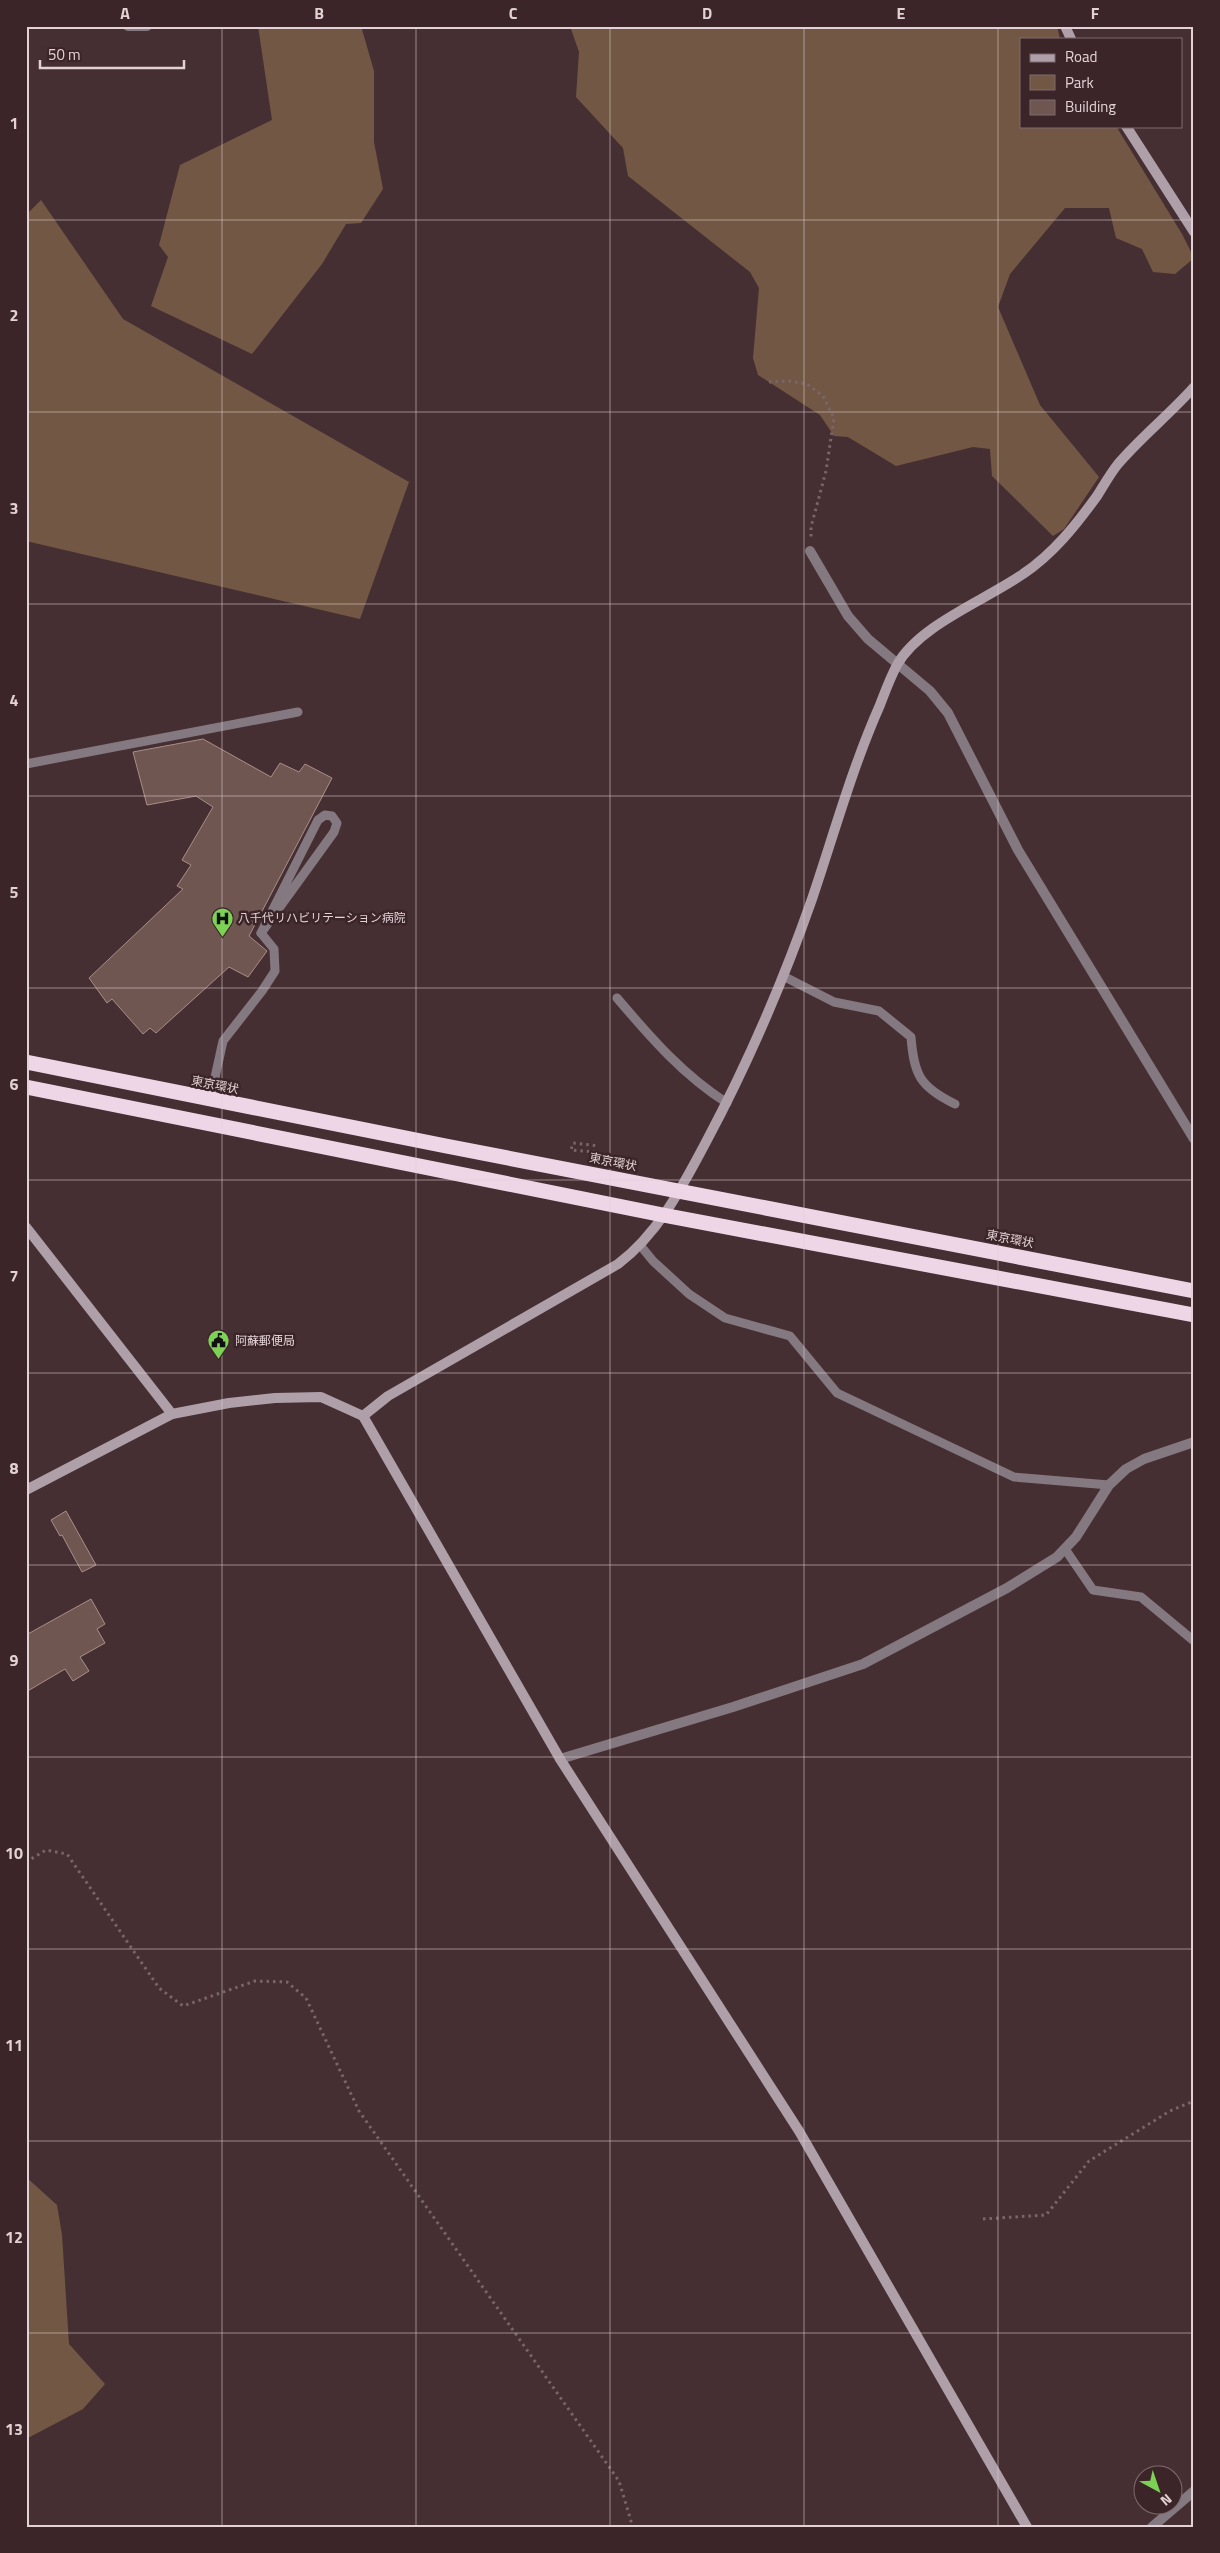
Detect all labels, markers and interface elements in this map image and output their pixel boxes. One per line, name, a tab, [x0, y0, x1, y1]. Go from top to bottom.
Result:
text: A	[120, 1, 130, 25]
text: B	[314, 1, 324, 25]
text: C	[509, 1, 518, 25]
text: D	[702, 1, 712, 25]
text: E	[897, 1, 906, 25]
text: F	[1091, 1, 1100, 25]
scale bar	[40, 38, 184, 70]
legend	[1020, 38, 1182, 128]
text: 50 m	[48, 43, 81, 66]
text: Road	[1065, 45, 1097, 68]
text: Park	[1065, 71, 1094, 94]
text: Building	[1065, 95, 1116, 118]
text: 1	[10, 111, 18, 135]
text: 2	[10, 303, 18, 327]
text: 3	[10, 496, 18, 520]
text: 4	[10, 688, 19, 712]
text: 5	[10, 880, 19, 904]
hospital icon: 八千代リハビリテーション病院	[210, 906, 234, 937]
place label: 八千代リハビリテーション病院	[238, 908, 406, 927]
street label: 東京環状	[190, 1071, 240, 1098]
text: 6	[10, 1072, 19, 1096]
street label: 東京環状	[588, 1148, 638, 1175]
street label: 東京環状	[985, 1225, 1035, 1252]
text: 7	[10, 1264, 18, 1288]
public building icon: 阿蘇郵便局	[207, 1329, 231, 1360]
place label: 阿蘇郵便局	[235, 1331, 295, 1350]
text: 8	[10, 1456, 19, 1480]
text: 9	[10, 1648, 19, 1672]
text: 10	[5, 1841, 23, 1865]
text: 11	[5, 2033, 23, 2057]
text: 12	[5, 2225, 23, 2249]
text: 13	[5, 2417, 23, 2441]
north arrow	[1132, 2466, 1182, 2516]
text: N	[1156, 2489, 1177, 2512]

